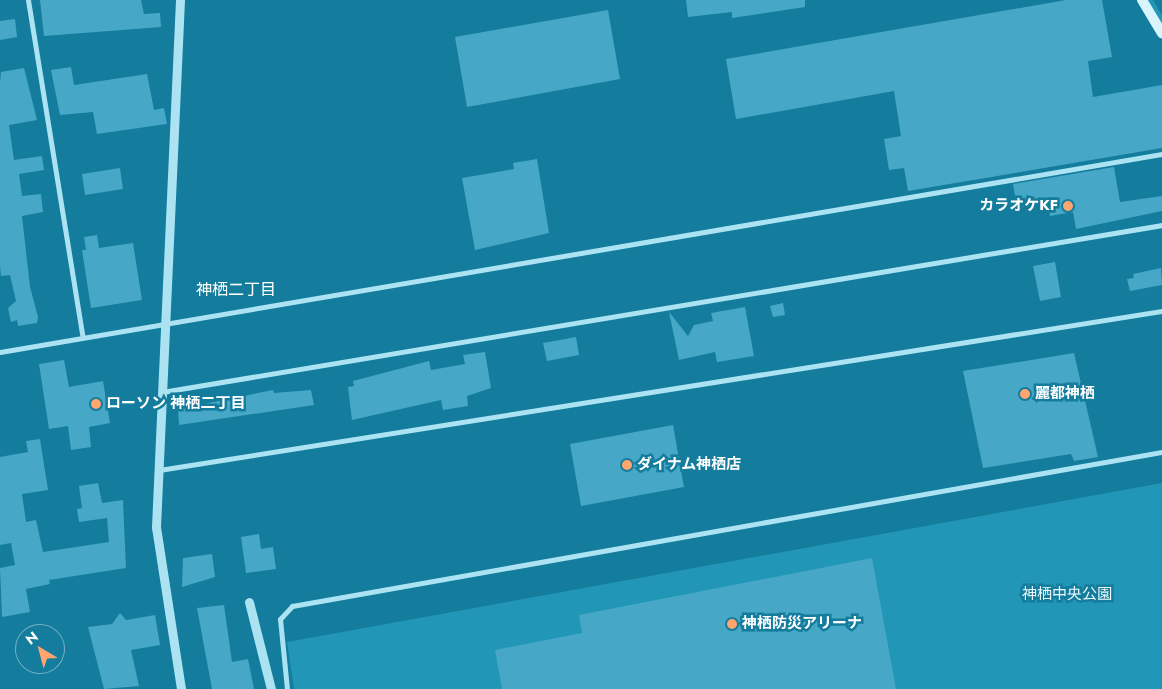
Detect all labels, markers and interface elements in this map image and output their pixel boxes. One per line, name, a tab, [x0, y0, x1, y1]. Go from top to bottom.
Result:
place label: カラオケKF	[979, 197, 1058, 215]
marker: カラオケKF	[1062, 200, 1074, 212]
district label: 神栖二丁目	[196, 280, 276, 300]
place label: 麗都神栖	[1035, 385, 1095, 403]
marker: 麗都神栖	[1019, 388, 1031, 400]
place label: ローソン 神栖二丁目	[106, 395, 245, 413]
marker: ローソン 神栖二丁目	[90, 398, 102, 410]
place label: ダイナム神栖店	[637, 456, 742, 474]
marker: ダイナム神栖店	[621, 459, 633, 471]
park label: 神栖中央公園	[1022, 586, 1112, 604]
place label: 神栖防災アリーナ	[742, 615, 862, 633]
marker: 神栖防災アリーナ	[726, 618, 738, 630]
north arrow	[15, 624, 65, 674]
text: N	[21, 626, 42, 649]

